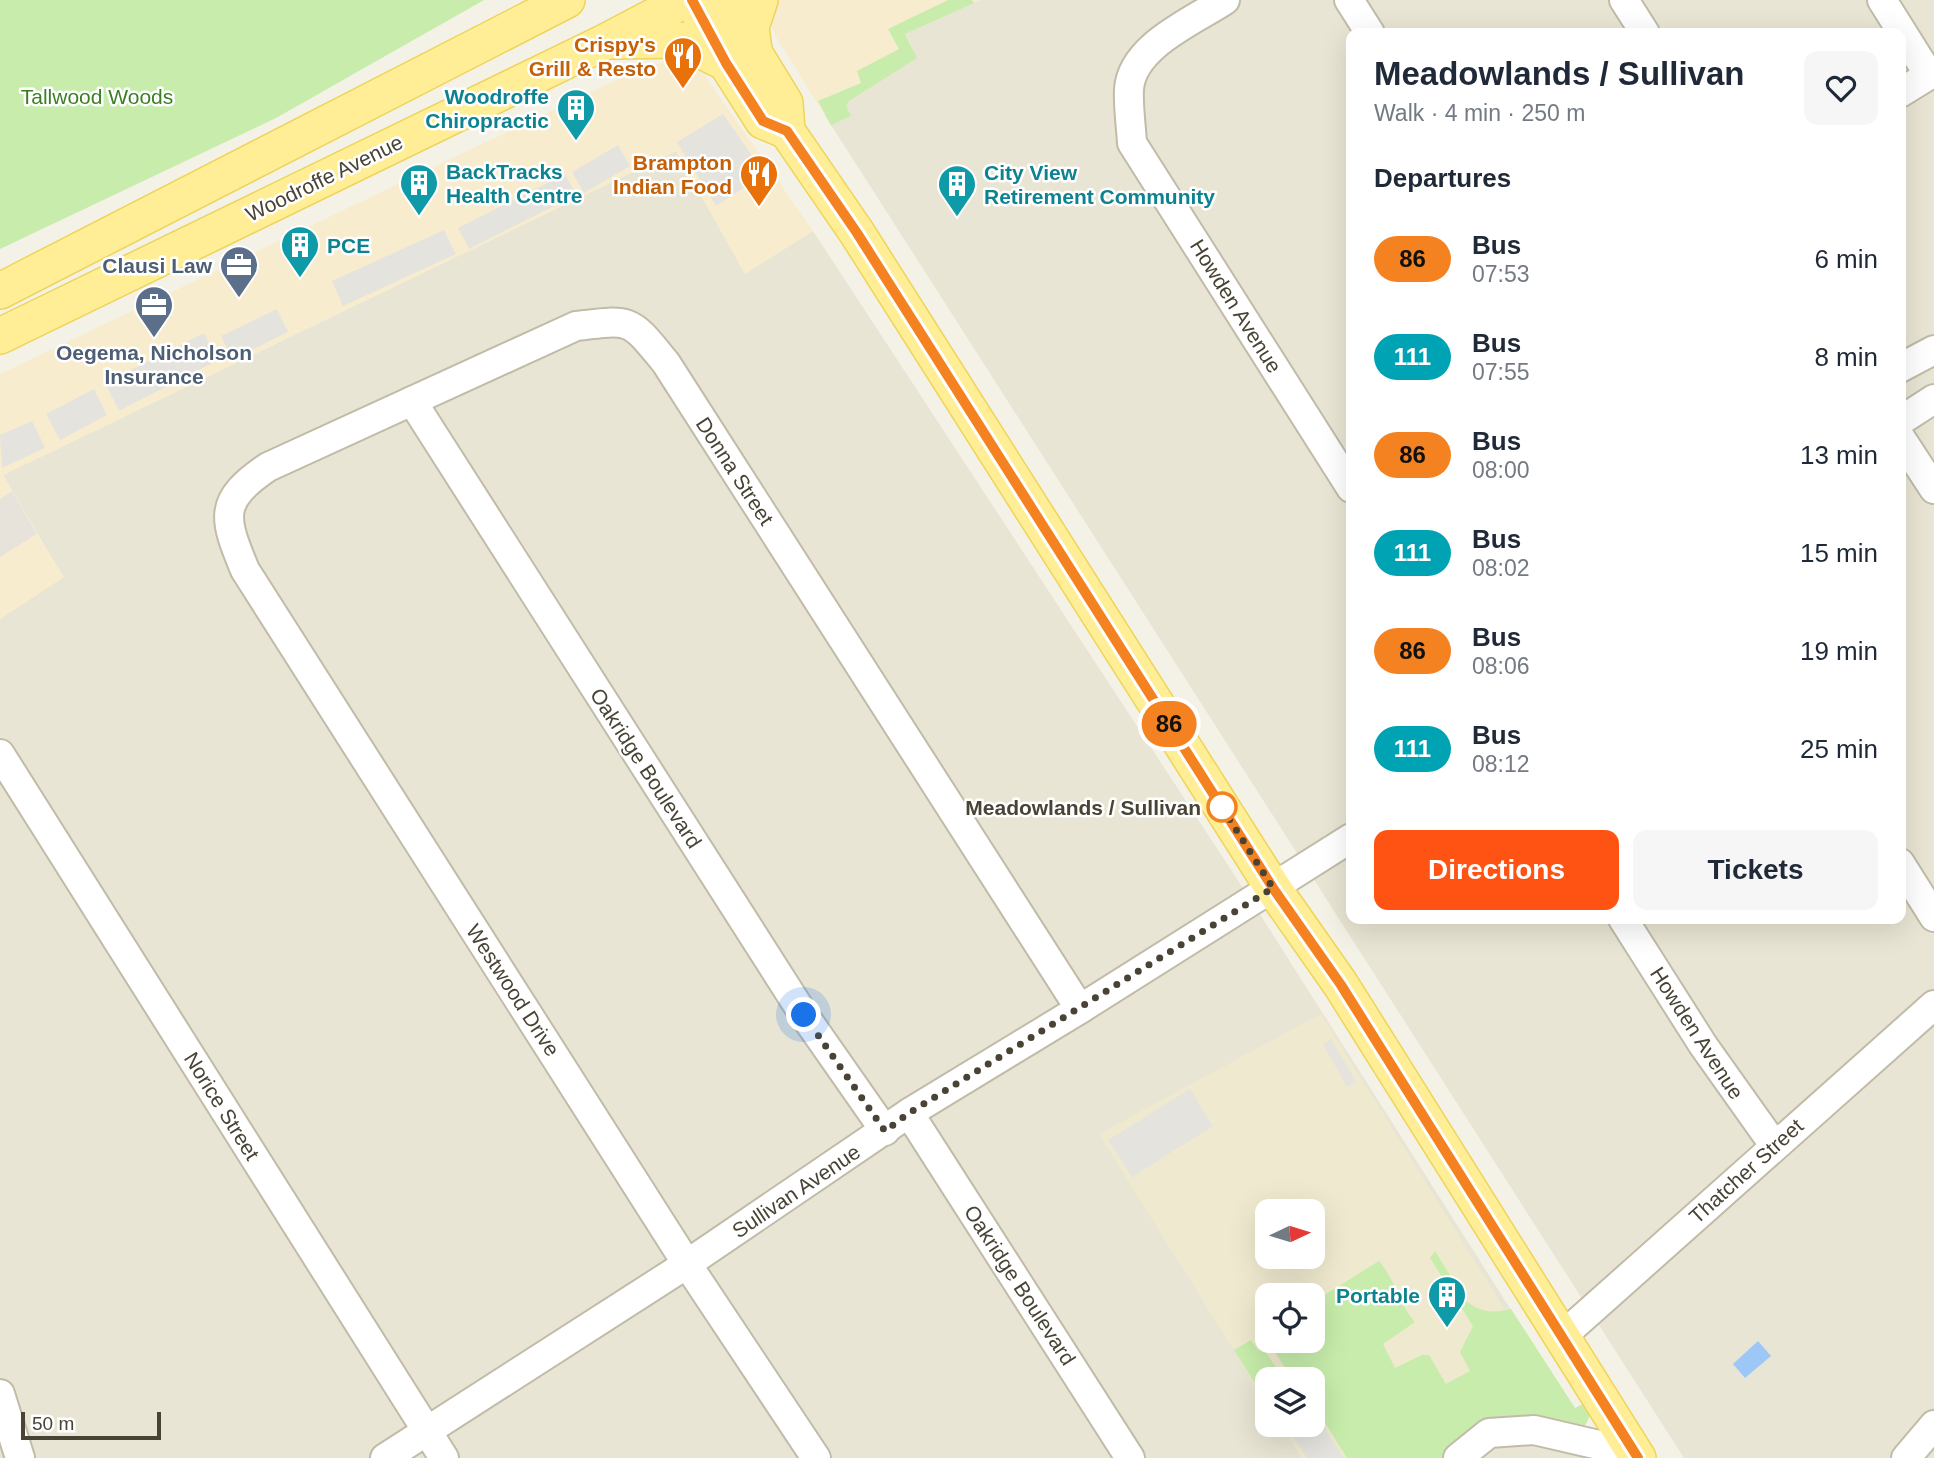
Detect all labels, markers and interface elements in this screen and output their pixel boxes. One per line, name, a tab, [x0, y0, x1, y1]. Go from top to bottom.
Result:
place label: Crispy's Grill & Resto	[529, 33, 656, 80]
restaurant icon: Crispy's Grill & Resto	[662, 35, 704, 90]
button: heart	[1804, 51, 1878, 125]
text: Meadowlands / Sullivan	[1374, 55, 1744, 92]
park label: Tallwood Woods	[21, 85, 173, 108]
place label: Woodroffe Chiropractic	[425, 85, 549, 132]
building icon: Woodroffe Chiropractic	[555, 87, 597, 142]
text: Walk · 4 min · 250 m	[1374, 100, 1585, 126]
street label: Woodroffe Avenue	[242, 130, 406, 226]
place label: Brampton Indian Food	[613, 151, 732, 198]
restaurant icon: Brampton Indian Food	[738, 153, 780, 208]
place label: BackTracks Health Centre	[446, 160, 583, 207]
place label: City View Retirement Community	[984, 161, 1215, 208]
building icon: BackTracks Health Centre	[398, 162, 440, 217]
building icon: City View Retirement Community	[936, 163, 978, 218]
text: Departures	[1374, 163, 1511, 193]
building icon: PCE	[279, 224, 321, 279]
text: Bus	[1472, 230, 1521, 260]
place label: PCE	[327, 234, 370, 257]
street label: Howden Avenue	[1186, 235, 1286, 377]
office icon: Clausi Law	[218, 244, 260, 299]
text: 6 min	[1814, 244, 1878, 274]
text: 86	[1399, 245, 1426, 272]
place label: Clausi Law	[102, 254, 213, 277]
text: 07:53	[1472, 261, 1530, 287]
office icon: Oegema, Nicholson Insurance	[133, 284, 175, 339]
text: Bus	[1472, 328, 1521, 358]
place label: Oegema, Nicholson Insurance	[56, 341, 252, 388]
text: 8 min	[1814, 342, 1878, 372]
text: 111	[1394, 343, 1431, 370]
text: 07:55	[1472, 359, 1530, 385]
street label: Donna Street	[692, 413, 778, 529]
text: Bus	[1472, 426, 1521, 456]
text: 13 min	[1800, 440, 1878, 470]
text: 86	[1399, 441, 1426, 468]
text: 08:00	[1472, 457, 1530, 483]
text: Bus	[1472, 524, 1521, 554]
text: 15 min	[1800, 538, 1878, 568]
text: 111	[1394, 539, 1431, 566]
text: 08:02	[1472, 555, 1530, 581]
text: Bus	[1472, 622, 1521, 652]
text: 19 min	[1800, 636, 1878, 666]
text: 86	[1399, 637, 1426, 664]
text: 08:06	[1472, 653, 1530, 679]
street label: Oakridge Boulevard	[586, 684, 706, 852]
line badge: 86	[1138, 701, 1200, 747]
text: 86	[1156, 710, 1182, 737]
text: Bus	[1472, 720, 1521, 750]
text: 25 min	[1800, 734, 1878, 764]
text: 111	[1394, 735, 1431, 762]
text: 08:12	[1472, 751, 1530, 777]
marker: Meadowlands / Sullivan	[1207, 792, 1237, 822]
place label: Meadowlands / Sullivan	[965, 796, 1201, 819]
button: Directions	[1374, 830, 1619, 910]
button: Tickets	[1633, 830, 1878, 910]
street label: Westwood Drive	[462, 920, 564, 1060]
street label: Howden Avenue	[1646, 963, 1748, 1103]
your location	[786, 997, 821, 1032]
street label: Norice Street	[180, 1048, 264, 1164]
street label: Thatcher Street	[1685, 1114, 1808, 1228]
street label: Sullivan Avenue	[728, 1140, 864, 1242]
north arrow	[1255, 1199, 1325, 1269]
map controls	[1255, 1199, 1325, 1437]
street label: Oakridge Boulevard	[960, 1201, 1080, 1369]
building icon: Portable	[1426, 1274, 1468, 1329]
button: locate	[1255, 1283, 1325, 1353]
place label: Portable	[1336, 1284, 1420, 1307]
button: layers	[1255, 1367, 1325, 1437]
scale bar	[21, 1409, 161, 1441]
text: 50 m	[32, 1413, 74, 1434]

